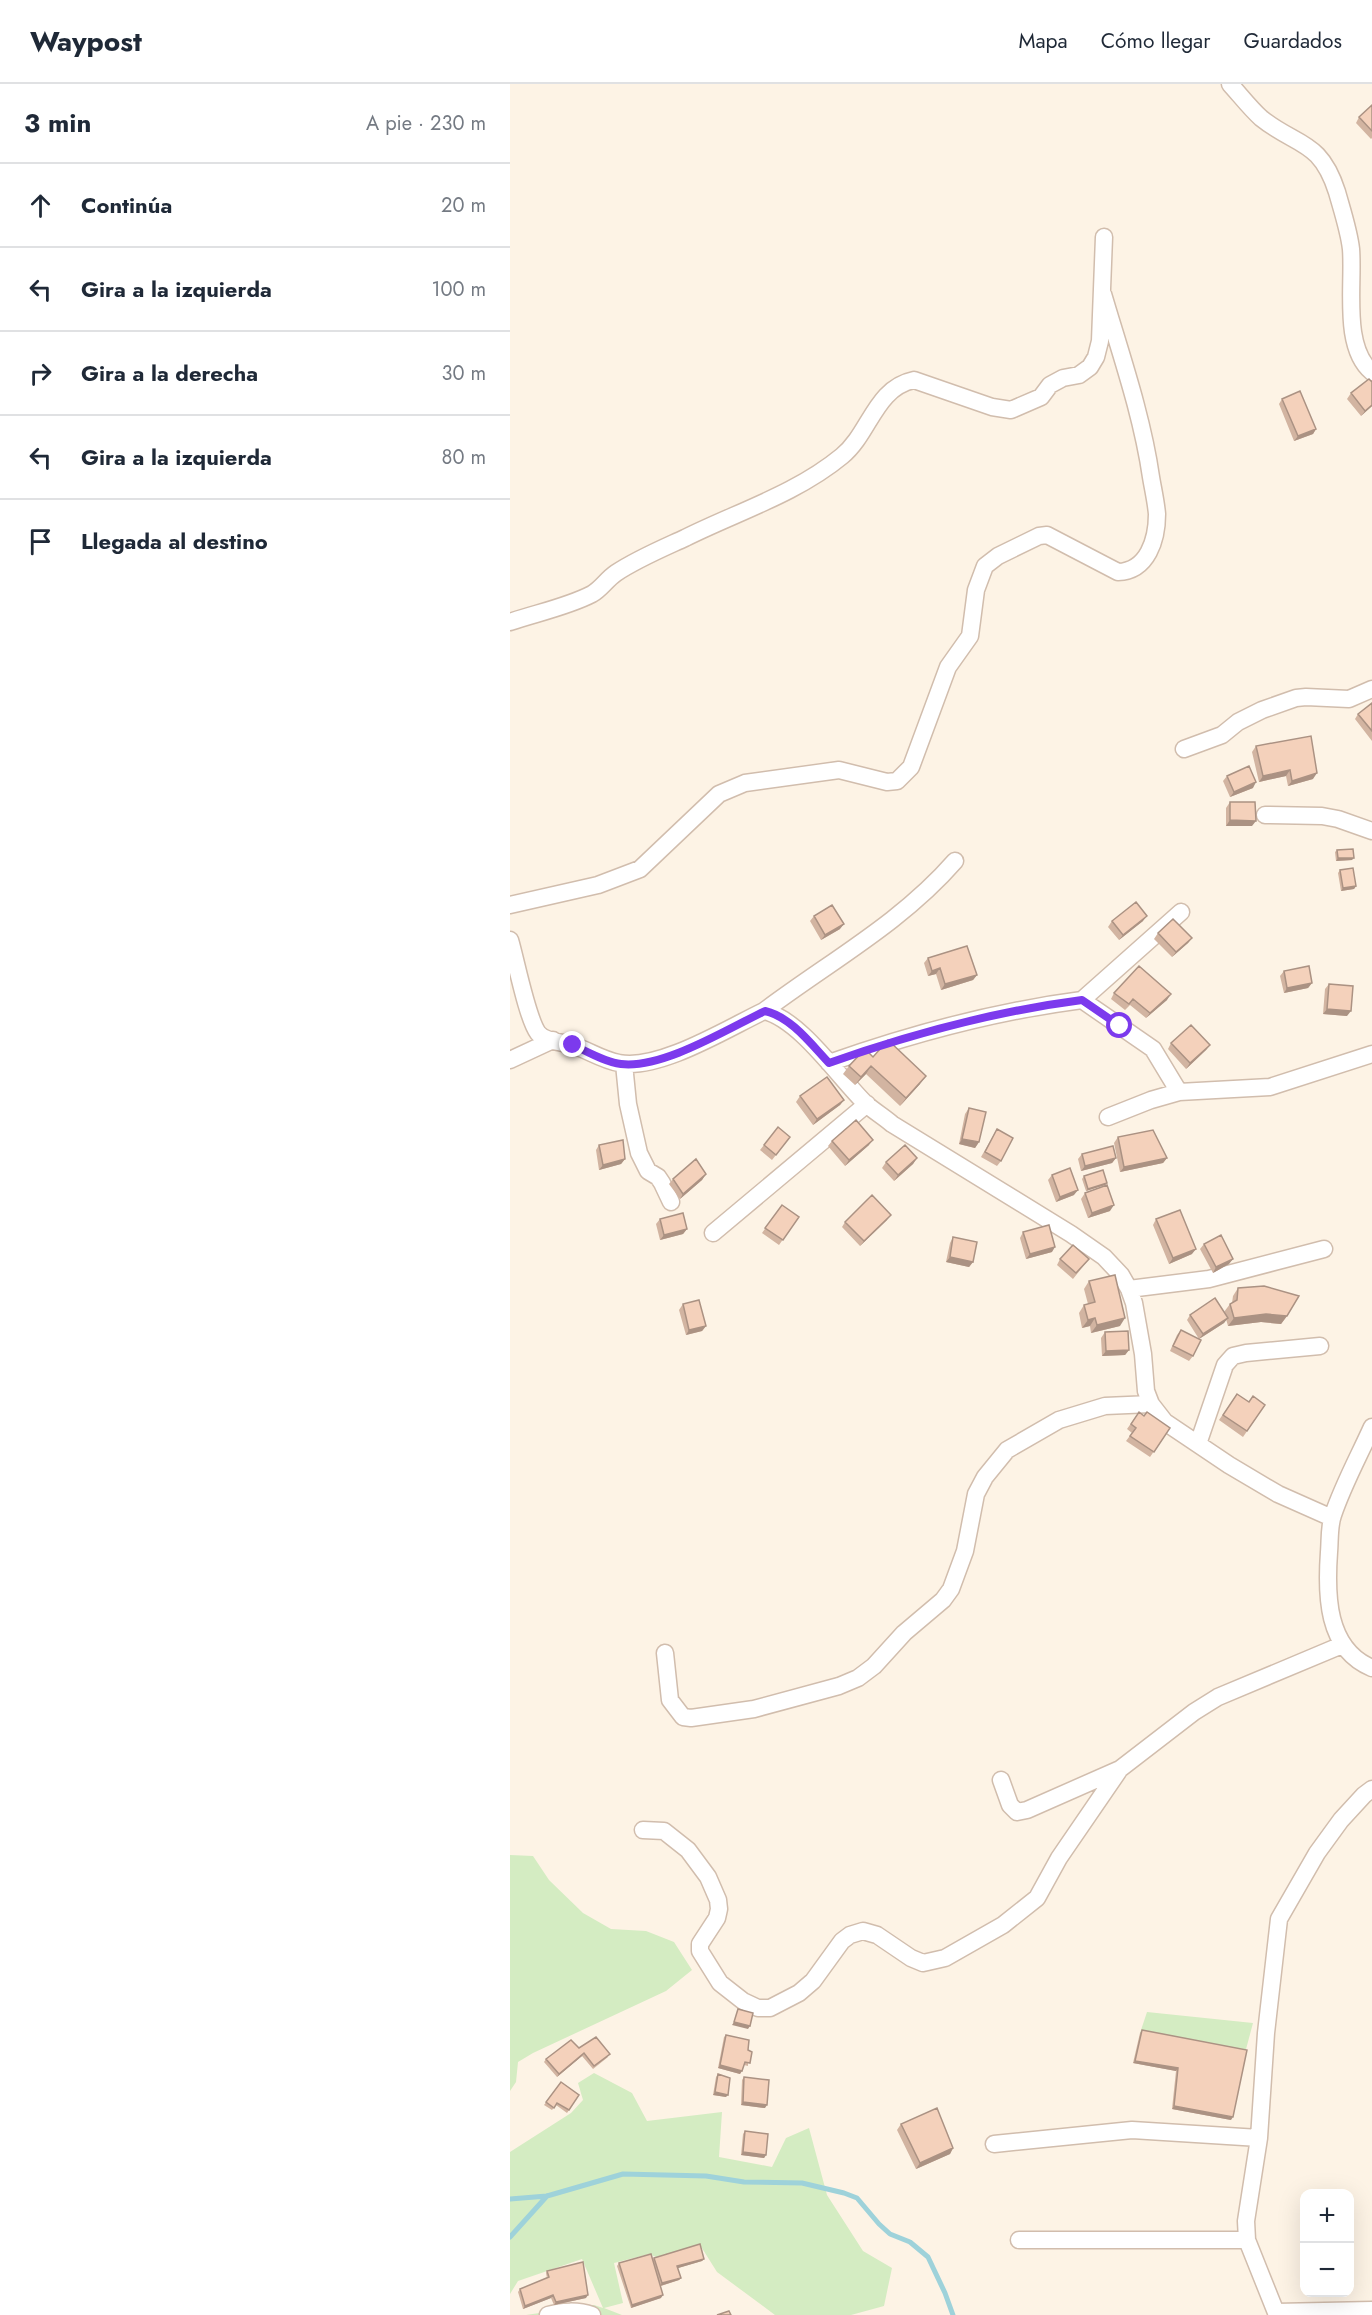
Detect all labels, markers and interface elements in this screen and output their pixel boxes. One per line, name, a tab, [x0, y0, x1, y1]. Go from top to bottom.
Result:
text: Waypost	[30, 21, 142, 62]
text: Mapa	[1018, 26, 1068, 56]
text: Cómo llegar	[1101, 26, 1210, 56]
text: Guardados	[1243, 26, 1342, 56]
text: 3 min	[24, 104, 91, 142]
text: A pie · 230 m	[366, 109, 486, 138]
icon: ahead	[24, 189, 57, 222]
text: Continúa	[81, 189, 172, 221]
text: 20 m	[441, 191, 486, 220]
icon: left	[24, 273, 57, 306]
text: Gira a la izquierda	[81, 273, 272, 305]
text: 100 m	[431, 275, 486, 304]
icon: right	[24, 357, 57, 390]
text: Gira a la derecha	[81, 357, 258, 389]
text: 30 m	[441, 359, 486, 388]
icon: left	[24, 441, 57, 474]
text: Gira a la izquierda	[81, 441, 272, 473]
text: 80 m	[441, 443, 486, 472]
icon: arrive	[24, 525, 57, 558]
text: Llegada al destino	[81, 525, 268, 557]
route start	[1106, 1012, 1132, 1038]
route end	[559, 1031, 585, 1057]
map controls	[1300, 2189, 1354, 2297]
button: +	[1300, 2189, 1354, 2243]
button: −	[1300, 2243, 1354, 2297]

